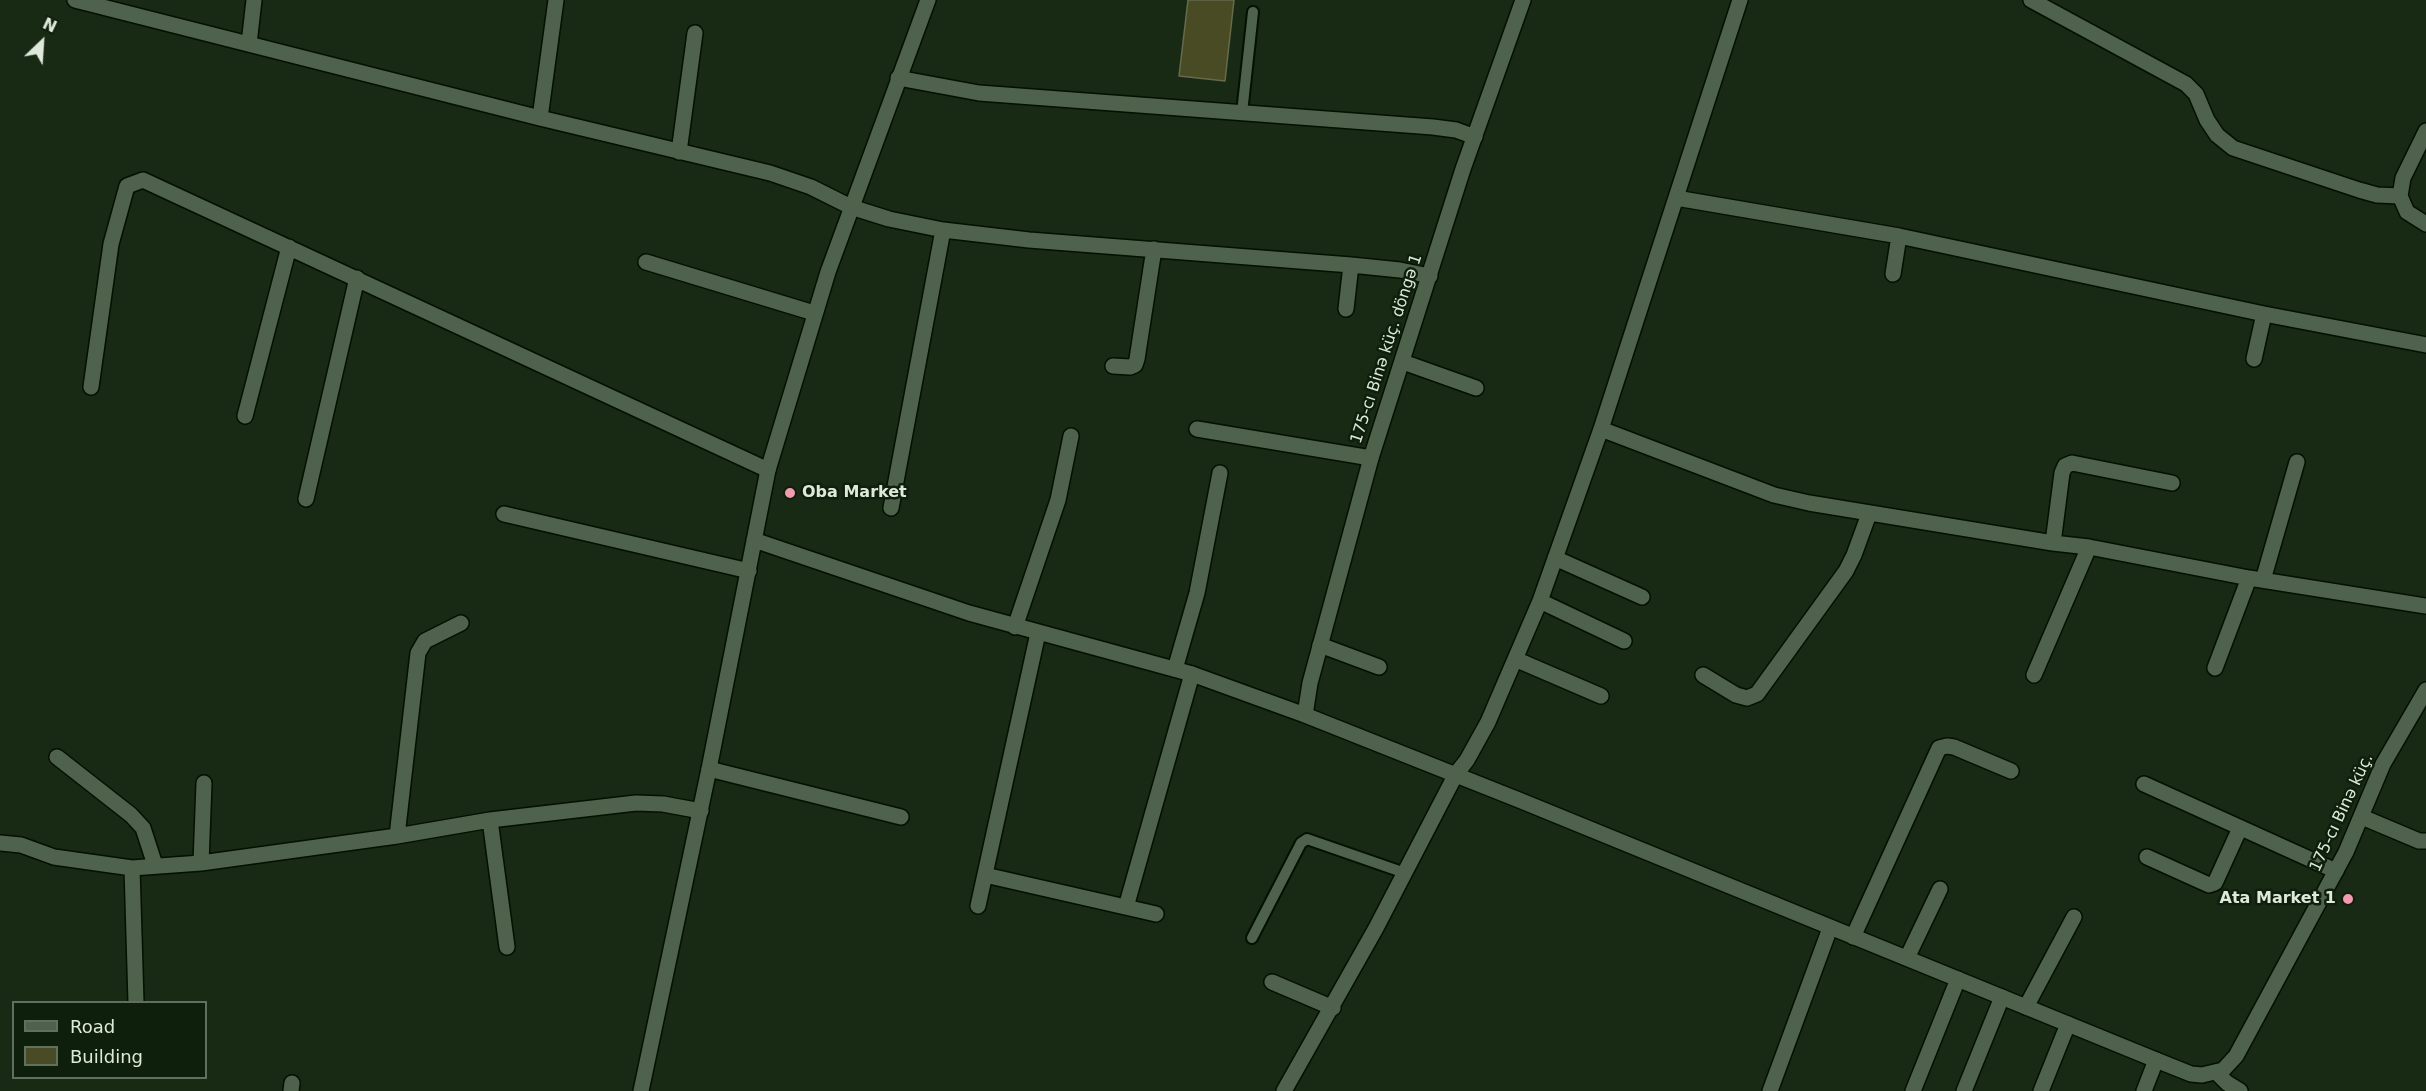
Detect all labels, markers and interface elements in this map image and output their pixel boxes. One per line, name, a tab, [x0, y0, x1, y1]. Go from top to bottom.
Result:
north arrow	[12, 12, 72, 72]
text: N	[40, 14, 60, 37]
street label: 175-cı Binə küç. döngə 1	[1347, 252, 1427, 446]
place label: Oba Market	[802, 483, 907, 503]
marker: Oba Market	[783, 486, 797, 500]
street label: 175-cı Binə küç.	[2306, 751, 2378, 875]
place label: Ata Market 1	[2220, 889, 2336, 909]
marker: Ata Market 1	[2341, 892, 2355, 906]
legend	[12, 1001, 207, 1079]
text: Road	[70, 1016, 115, 1037]
text: Building	[70, 1046, 143, 1067]

